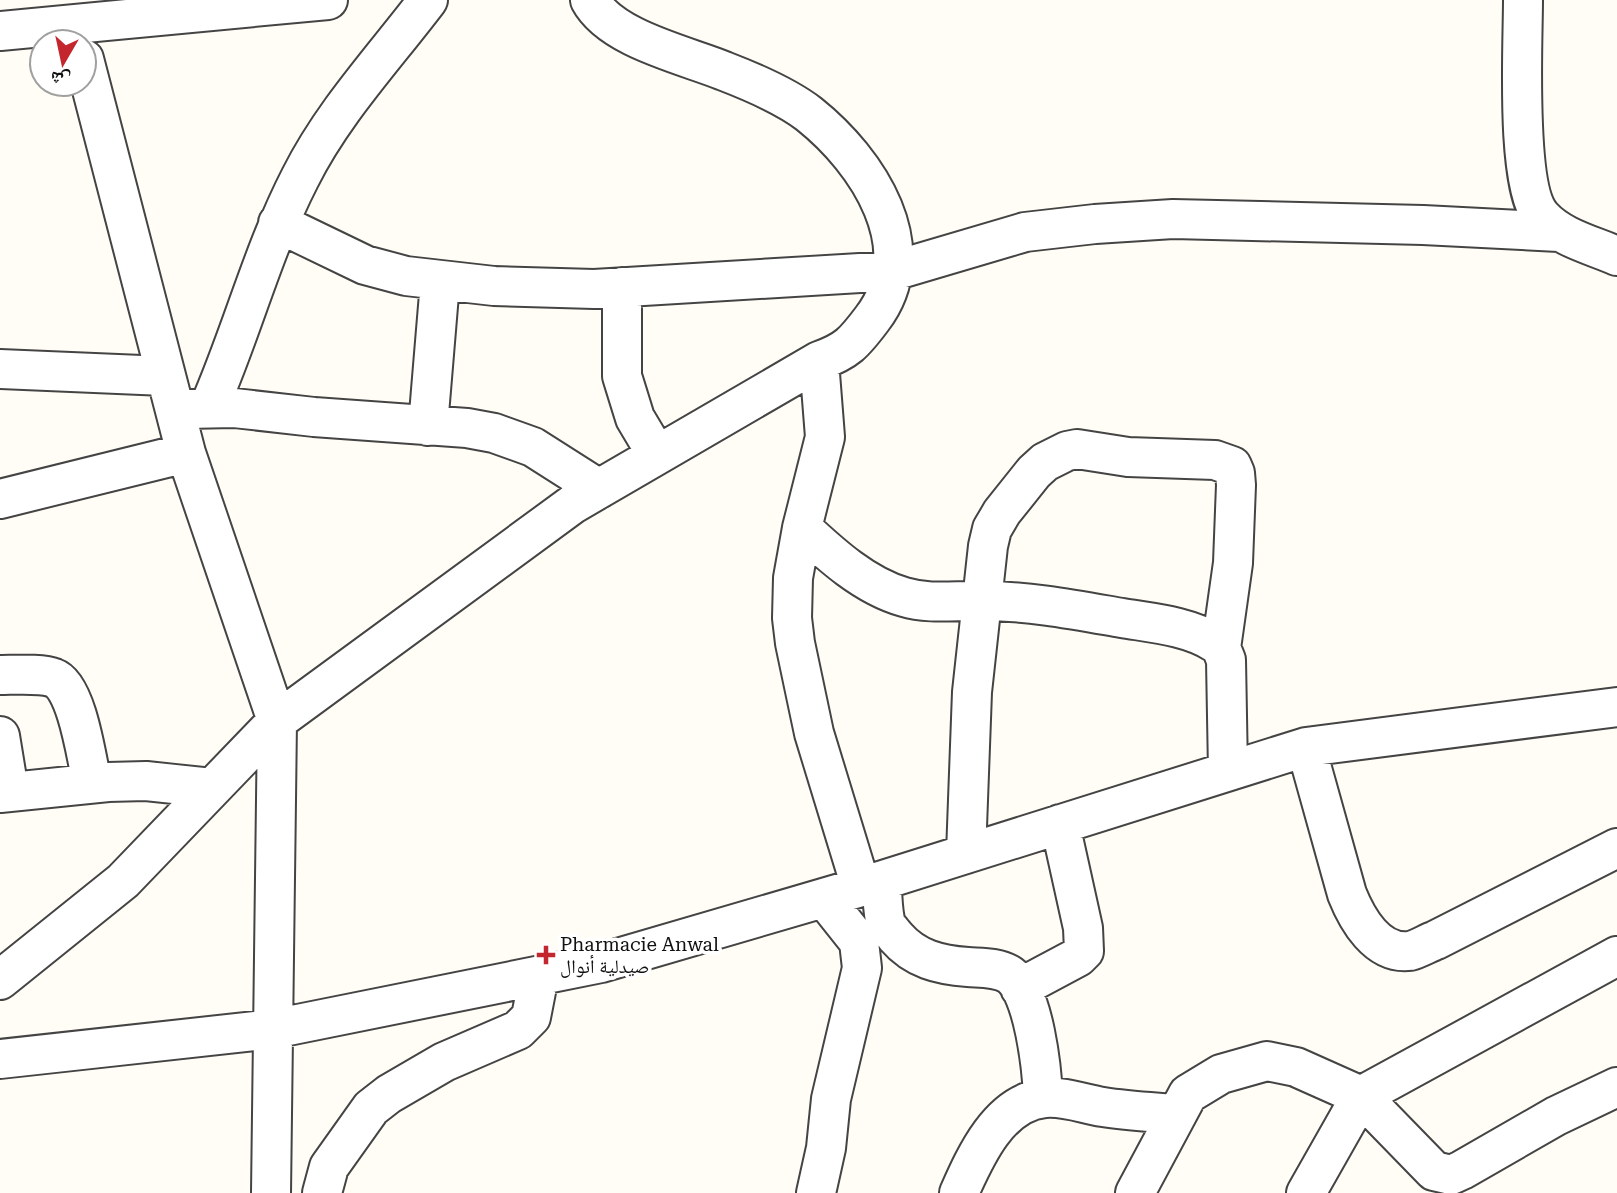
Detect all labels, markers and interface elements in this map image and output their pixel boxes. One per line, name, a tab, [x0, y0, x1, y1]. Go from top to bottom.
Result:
north arrow	[28, 28, 98, 98]
text: ش	[49, 66, 72, 92]
place label: Pharmacie Anwal صيدلية أنوال	[560, 933, 719, 978]
marker: Pharmacie Anwal صيدلية أنوال	[538, 947, 554, 963]

